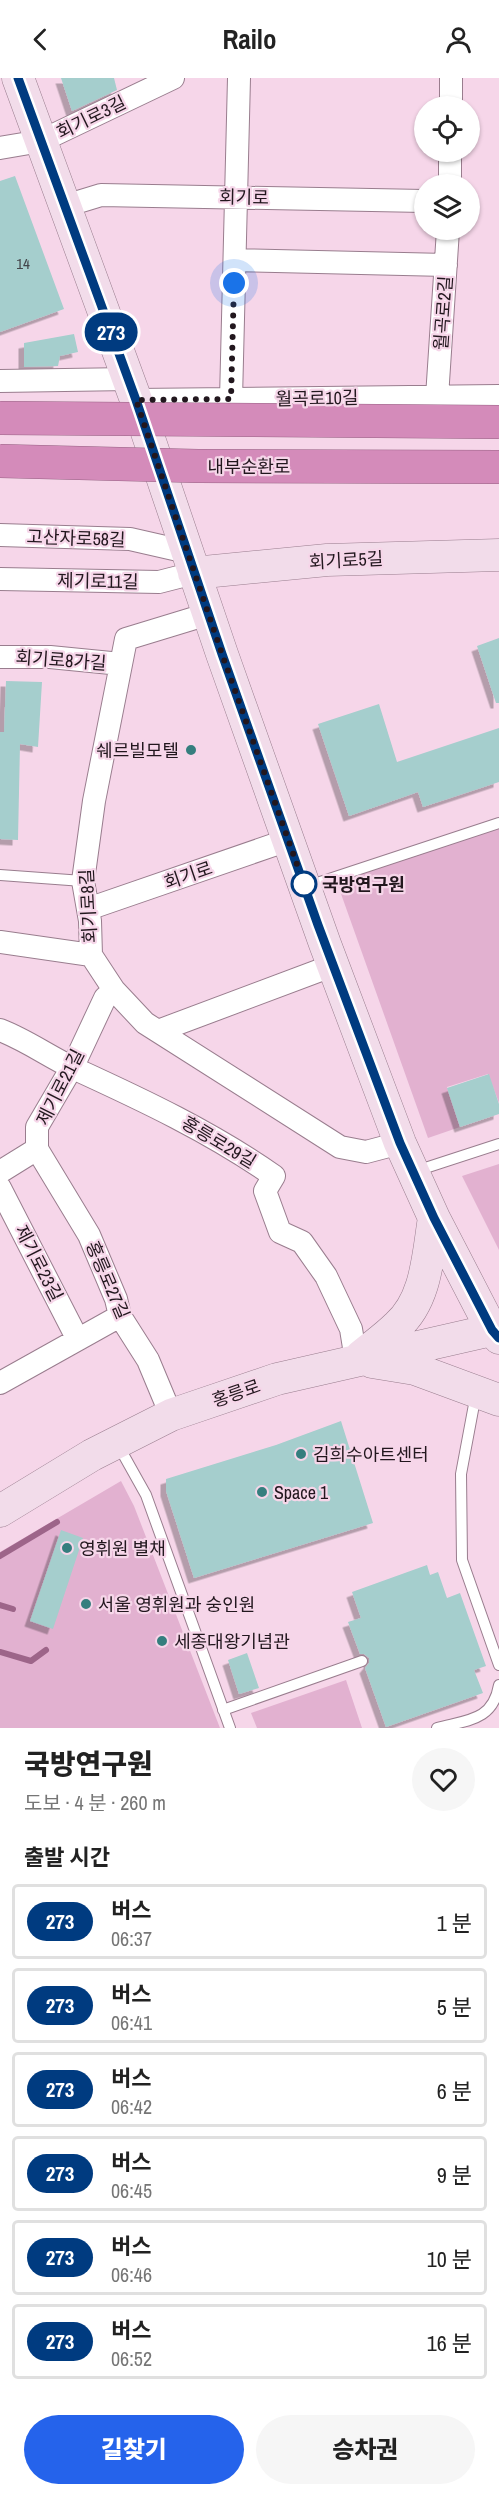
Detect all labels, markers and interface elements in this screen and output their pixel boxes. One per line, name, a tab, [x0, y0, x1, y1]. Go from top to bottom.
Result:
text: Railo	[222, 21, 277, 57]
icon: back	[24, 23, 57, 56]
icon: person	[442, 23, 475, 56]
street label: 회기로3길	[52, 89, 130, 145]
map controls	[414, 96, 480, 240]
button: locate	[414, 96, 480, 162]
button: layers	[414, 174, 480, 240]
street label: 회기로	[219, 184, 269, 210]
house number: 14	[16, 253, 30, 274]
your location	[219, 268, 249, 298]
street label: 월곡로2길	[428, 275, 458, 351]
line badge: 273	[76, 312, 146, 352]
text: 273	[97, 318, 125, 347]
street label: 월곡로10길	[275, 385, 359, 411]
street label: 내부순환로	[208, 454, 290, 479]
street label: 고산자로58길	[26, 524, 126, 552]
street label: 회기로5길	[308, 546, 384, 574]
street label: 제기로11길	[57, 568, 139, 594]
street label: 회기로8가길	[15, 644, 107, 676]
place label: 쉐르빌모텔	[96, 738, 179, 763]
marker: 쉐르빌모텔	[184, 743, 198, 757]
street label: 회기로	[160, 855, 216, 895]
street label: 회기로8길	[74, 868, 102, 944]
marker: 국방연구원	[291, 871, 317, 897]
place label: 국방연구원	[322, 872, 405, 897]
street label: 제기로21길	[30, 1045, 90, 1129]
street label: 홍릉로29길	[177, 1110, 261, 1174]
street label: 제기로23길	[9, 1221, 69, 1305]
street label: 홍릉로27길	[80, 1237, 136, 1323]
street label: 홍릉로	[208, 1373, 264, 1413]
place label: 김희수아트센터	[313, 1442, 429, 1467]
marker: 김희수아트센터	[294, 1447, 308, 1461]
place label: Space 1	[274, 1480, 329, 1505]
marker: Space 1	[255, 1485, 269, 1499]
place label: 영휘원 별채	[79, 1536, 166, 1561]
marker: 영휘원 별채	[60, 1541, 74, 1555]
place label: 서울 영휘원과 숭인원	[98, 1592, 255, 1617]
marker: 서울 영휘원과 숭인원	[79, 1597, 93, 1611]
place label: 세종대왕기념관	[174, 1629, 290, 1654]
marker: 세종대왕기념관	[155, 1634, 169, 1648]
text: 국방연구원	[24, 1745, 153, 1783]
button: heart	[412, 1748, 475, 1811]
text: 도보 · 4 분 · 260 m	[24, 1789, 166, 1816]
text: 출발 시간	[24, 1842, 110, 1872]
text: 버스	[111, 1895, 151, 1925]
text: 273	[46, 1907, 74, 1936]
text: 1 분	[437, 1908, 472, 1938]
text: 06:37	[111, 1925, 152, 1952]
text: 버스	[111, 1979, 151, 2009]
text: 273	[46, 1991, 74, 2020]
text: 5 분	[437, 1992, 472, 2022]
text: 06:41	[111, 2009, 152, 2036]
text: 버스	[111, 2063, 151, 2093]
text: 273	[46, 2075, 74, 2104]
text: 6 분	[437, 2076, 472, 2106]
text: 06:42	[111, 2093, 152, 2120]
text: 버스	[111, 2147, 151, 2177]
text: 273	[46, 2159, 74, 2188]
text: 9 분	[437, 2160, 472, 2190]
text: 06:45	[111, 2177, 152, 2204]
text: 버스	[111, 2231, 151, 2261]
text: 273	[46, 2243, 74, 2272]
text: 10 분	[427, 2244, 472, 2274]
text: 06:46	[111, 2261, 152, 2288]
text: 버스	[111, 2315, 151, 2345]
text: 273	[46, 2327, 74, 2356]
text: 16 분	[427, 2328, 472, 2358]
text: 06:52	[111, 2345, 152, 2372]
button: 길찾기	[24, 2415, 244, 2484]
button: 승차권	[256, 2415, 475, 2484]

